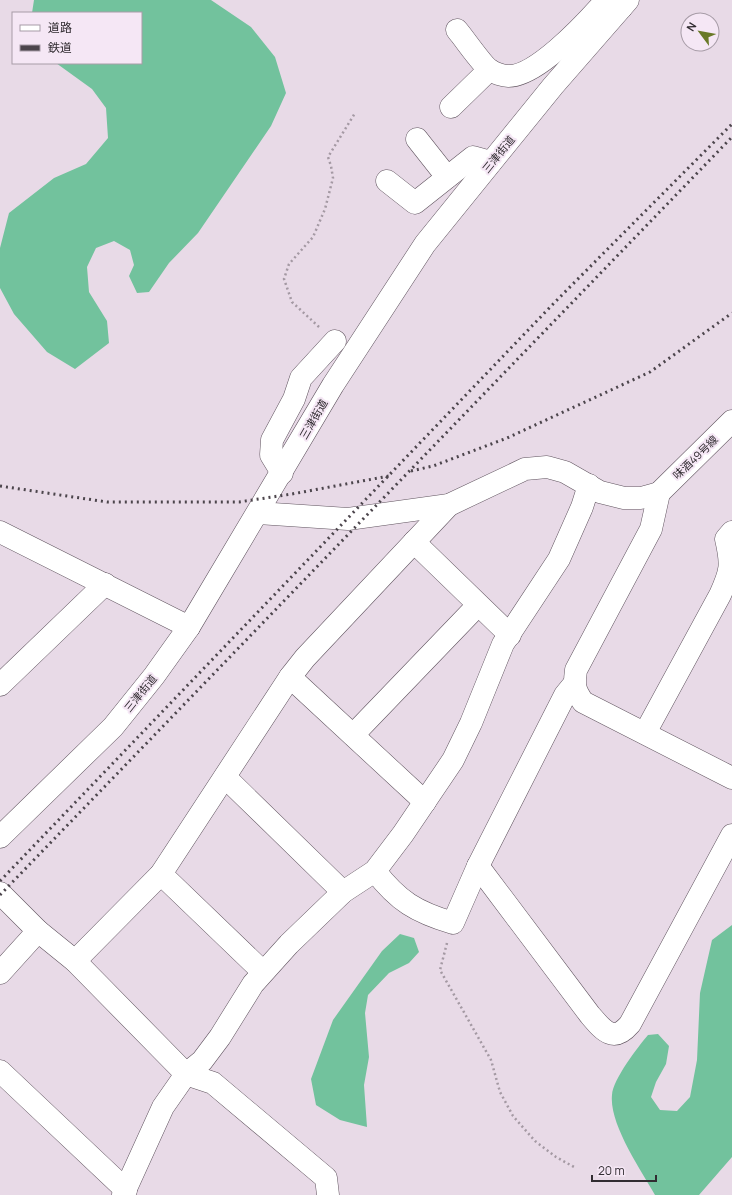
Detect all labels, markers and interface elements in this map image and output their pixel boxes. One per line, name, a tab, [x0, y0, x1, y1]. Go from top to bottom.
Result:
legend	[12, 12, 142, 64]
north arrow	[680, 12, 720, 52]
text: 道路	[48, 19, 72, 36]
text: N	[683, 19, 700, 34]
text: 鉄道	[48, 39, 72, 56]
street label: 三津街道	[478, 132, 518, 176]
street label: 三津街道	[296, 396, 330, 442]
street label: 味酒49号線	[669, 432, 721, 482]
street label: 三津街道	[120, 671, 160, 715]
scale bar	[592, 1157, 656, 1183]
text: 20 m	[598, 1162, 625, 1179]

